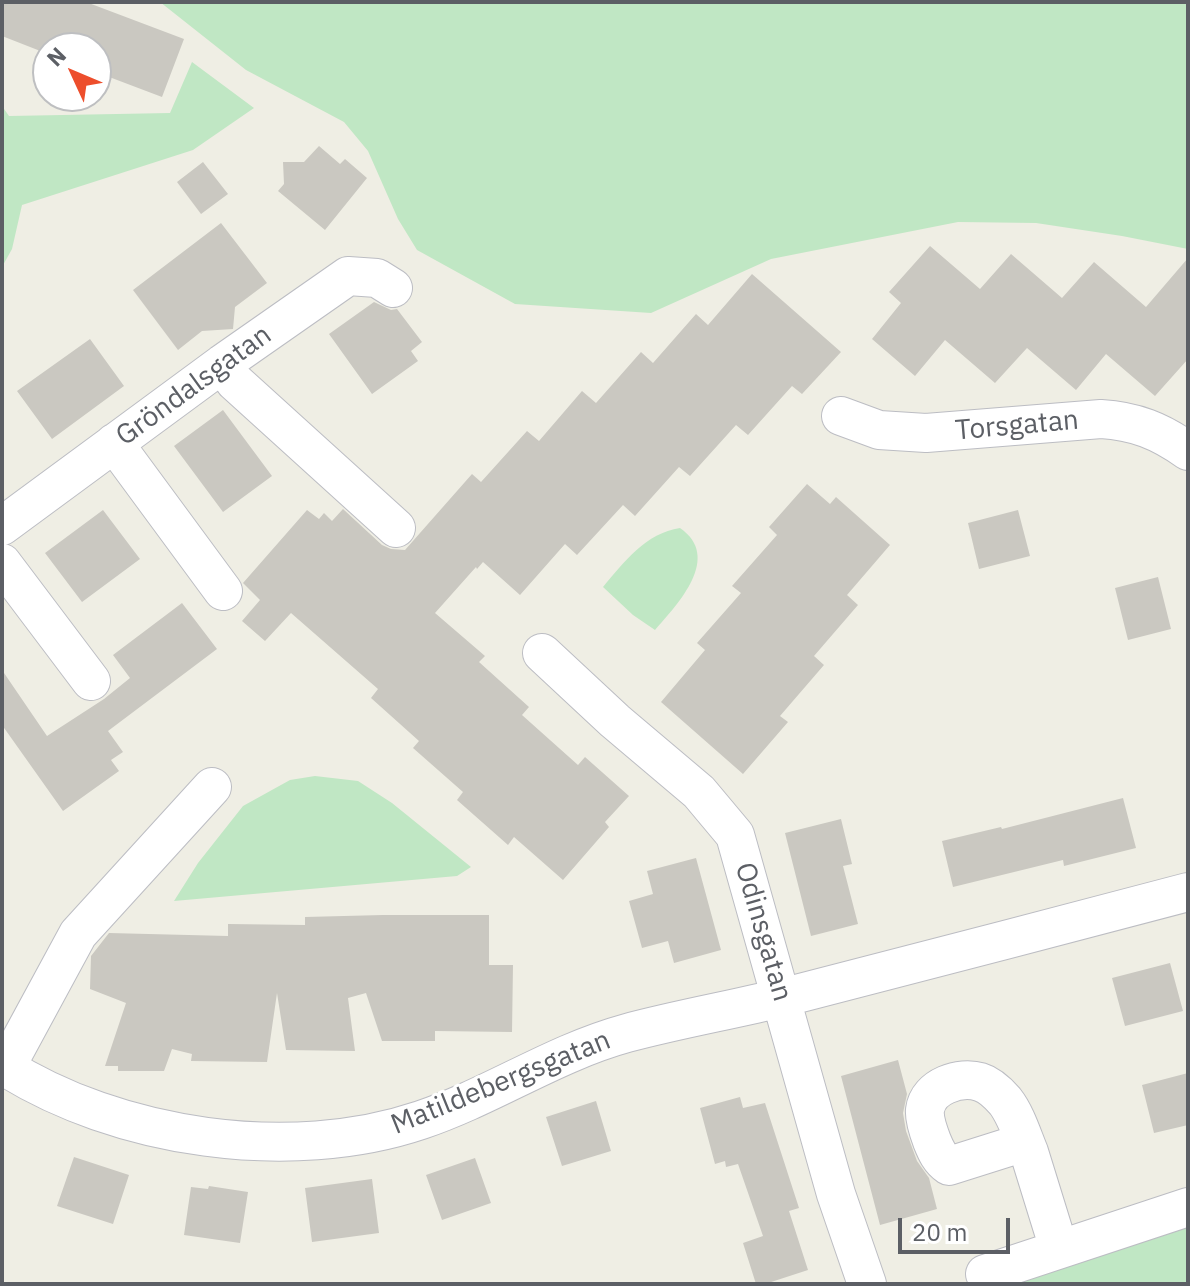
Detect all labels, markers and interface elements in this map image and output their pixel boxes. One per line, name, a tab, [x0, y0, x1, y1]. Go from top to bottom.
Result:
north arrow	[32, 32, 112, 112]
text: N	[40, 41, 72, 72]
street label: Gröndalsgatan	[110, 318, 278, 454]
street label: Torsgatan	[954, 404, 1080, 448]
street label: Odinsgatan	[727, 859, 799, 1005]
street label: Matildebergsgatan	[386, 1024, 616, 1142]
scale bar	[902, 1202, 1014, 1252]
text: 20 m	[912, 1216, 967, 1248]

